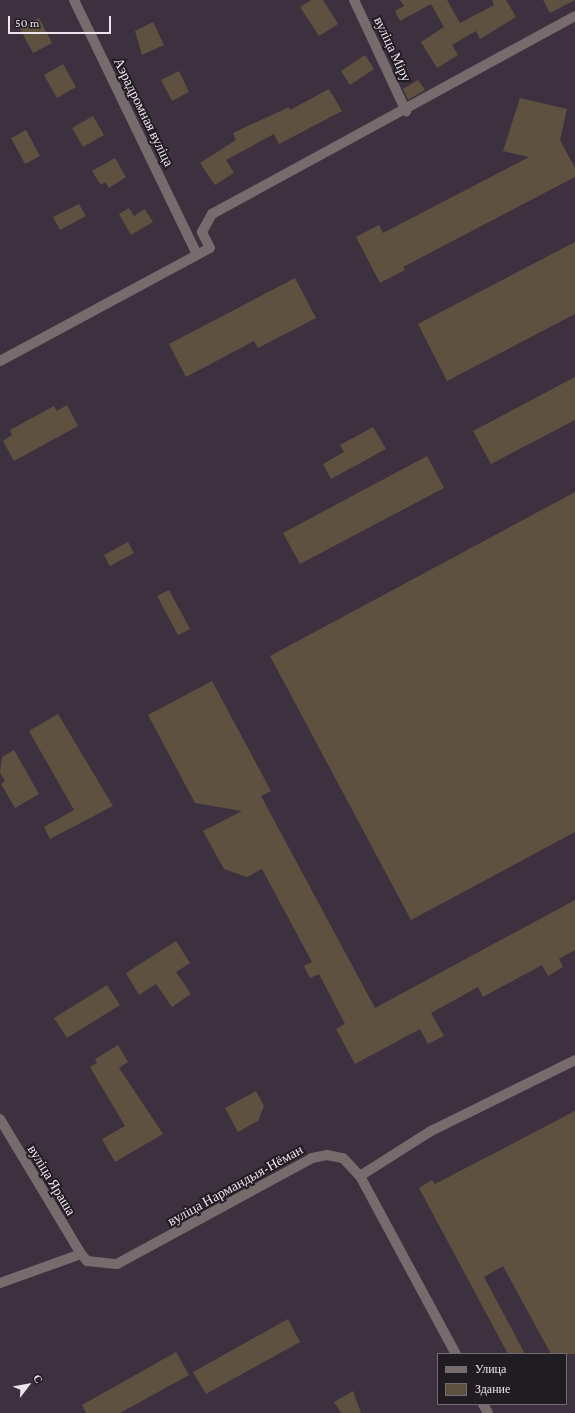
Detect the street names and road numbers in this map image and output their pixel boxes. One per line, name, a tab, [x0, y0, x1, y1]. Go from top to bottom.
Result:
street label: вуліца Міру	[371, 14, 415, 84]
street label: Аэрадромная вуліца	[110, 55, 178, 169]
street label: вуліца Нармандыя-Нёман	[164, 1141, 306, 1229]
street label: вуліца Яраша	[24, 1142, 80, 1218]

